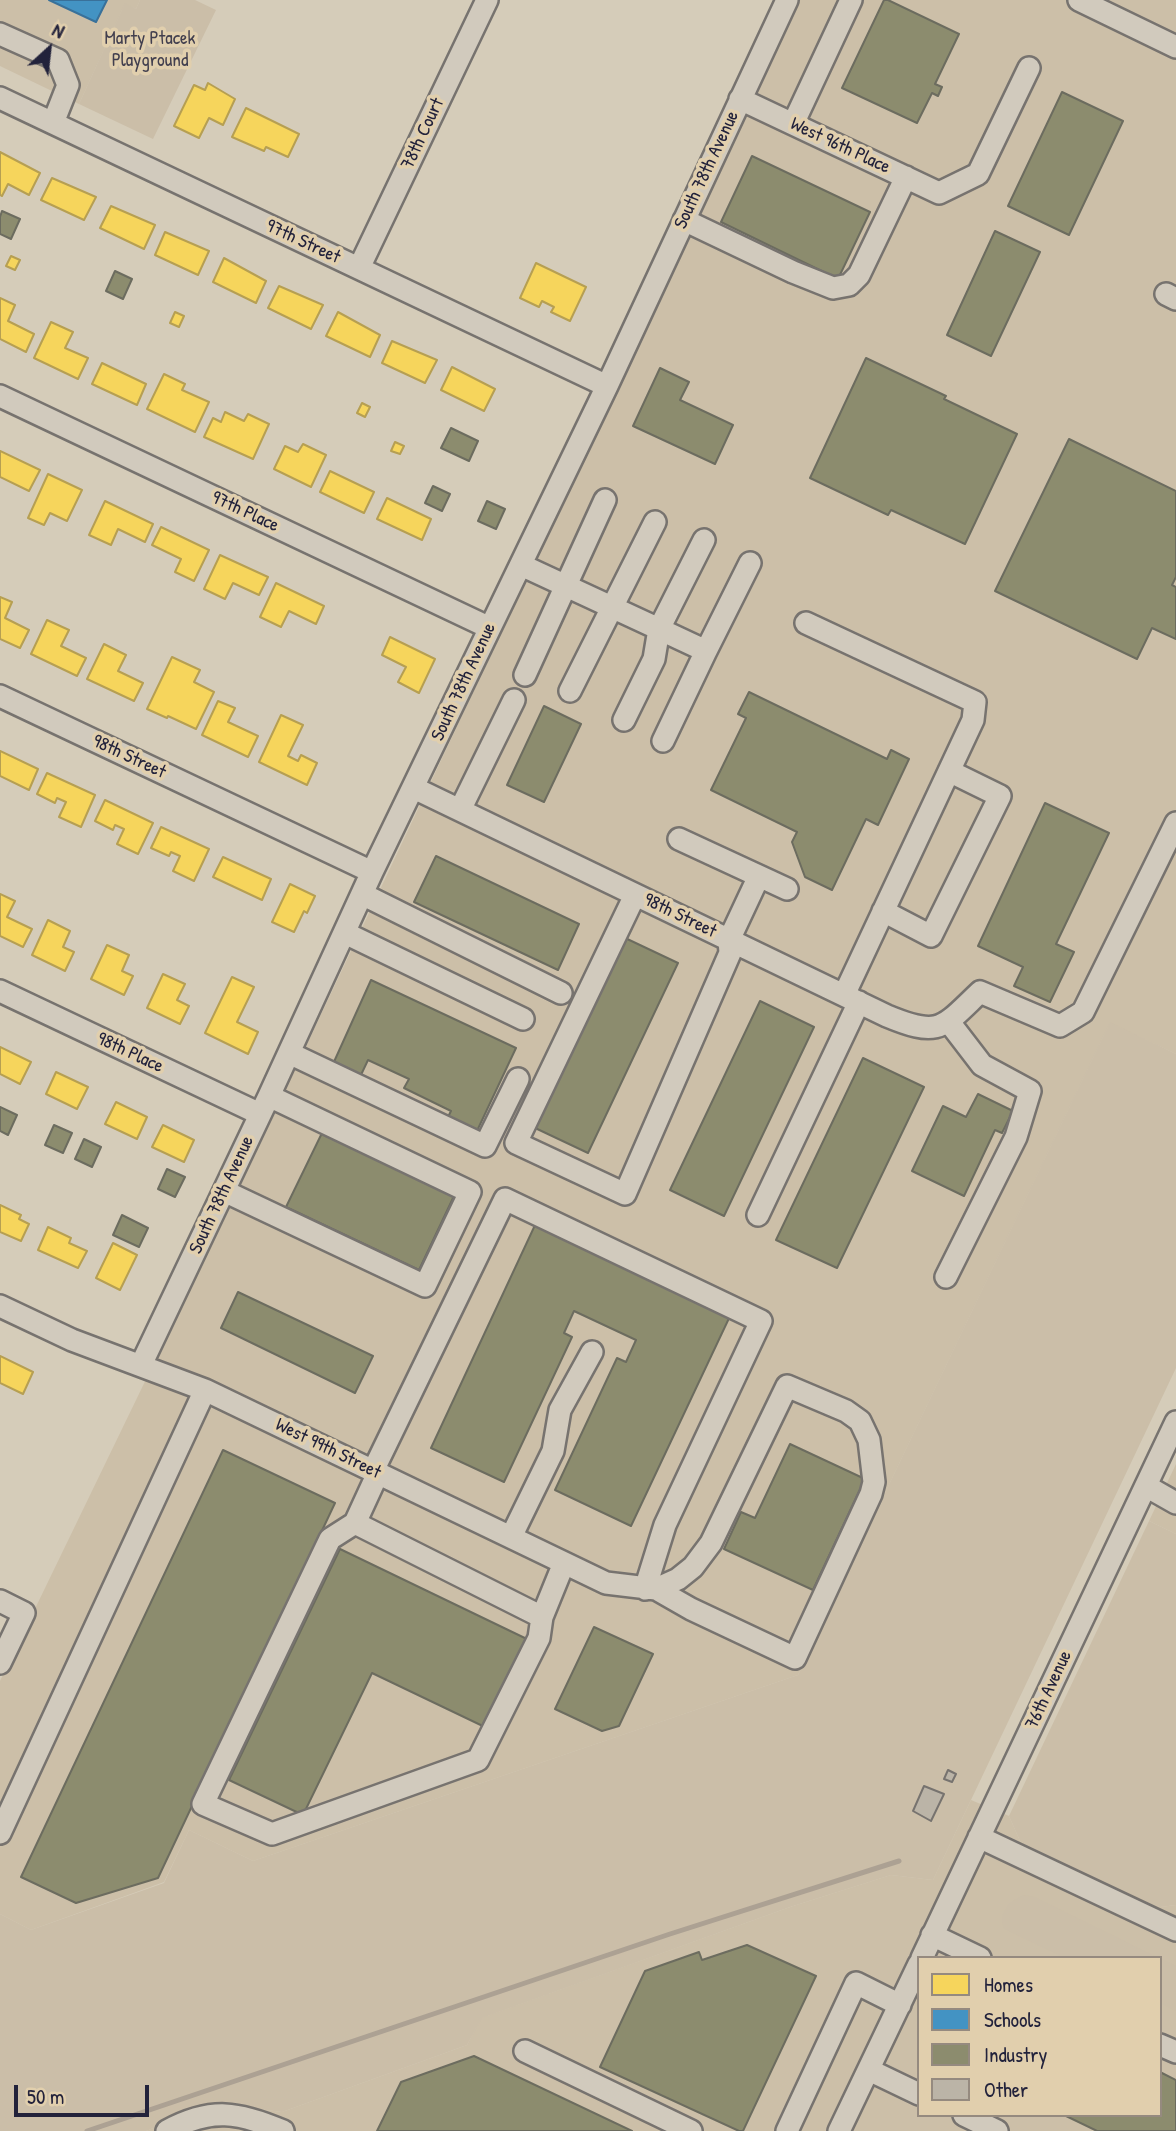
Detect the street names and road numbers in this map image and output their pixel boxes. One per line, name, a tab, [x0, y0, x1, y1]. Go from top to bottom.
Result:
street label: 78th Court	[397, 95, 449, 173]
street label: South 78th Avenue	[670, 107, 744, 233]
street label: West 96th Place	[786, 113, 894, 179]
street label: 97th Street	[262, 215, 344, 269]
street label: 97th Place	[208, 486, 282, 538]
street label: South 78th Avenue	[427, 619, 501, 745]
street label: 98th Street	[89, 730, 169, 784]
street label: 98th Street	[640, 889, 720, 943]
street label: 98th Place	[93, 1028, 167, 1078]
street label: South 78th Avenue	[185, 1132, 259, 1258]
street label: West 99th Street	[272, 1414, 384, 1484]
street label: 76th Avenue	[1021, 1647, 1077, 1733]

